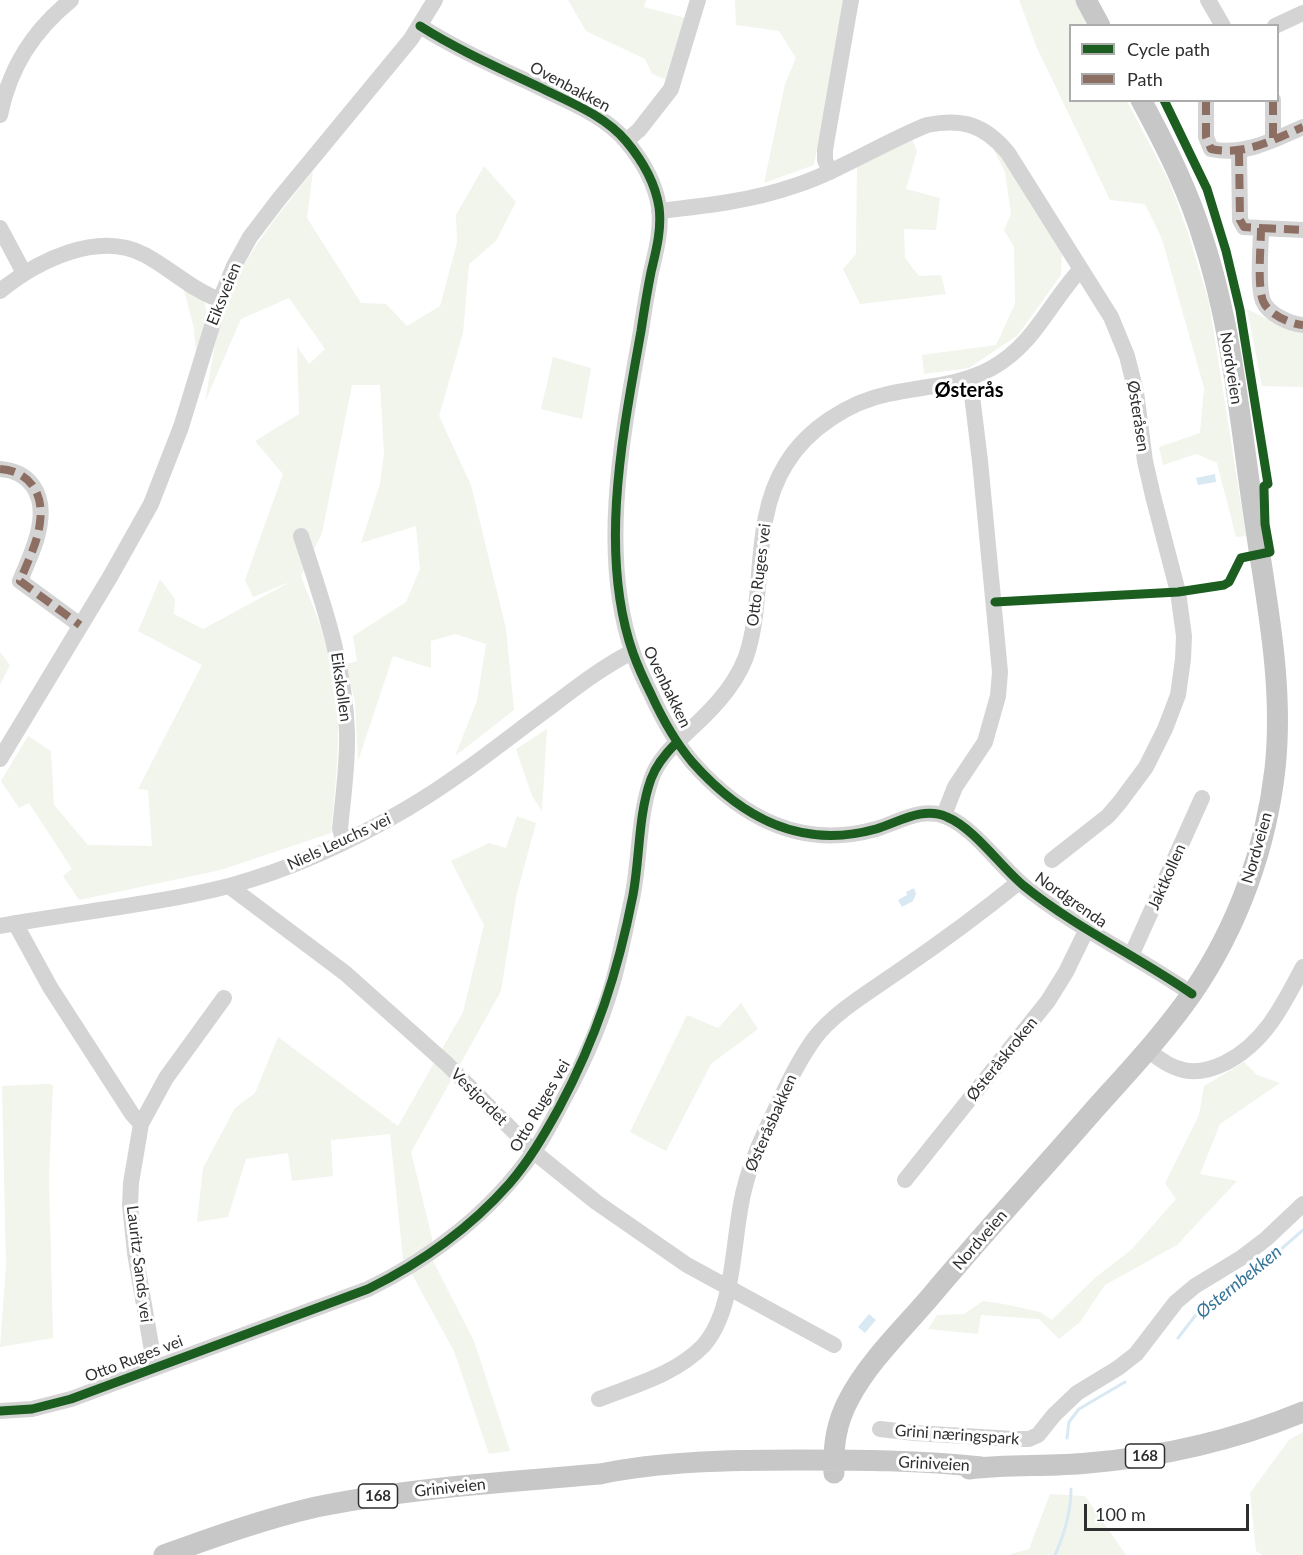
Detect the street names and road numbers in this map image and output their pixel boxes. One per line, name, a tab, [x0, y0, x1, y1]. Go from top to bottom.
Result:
street label: Ovenbakken	[527, 58, 613, 116]
street label: Eiksveien	[203, 260, 245, 328]
street label: Nordveien	[1216, 330, 1246, 406]
street label: Østeråsen	[1123, 379, 1153, 453]
street label: Otto Ruges vei	[743, 522, 775, 628]
street label: Ovenbakken	[639, 643, 695, 731]
street label: Eikskollen	[327, 651, 355, 723]
street label: Niels Leuchs vei	[284, 810, 394, 874]
street label: Nordveien	[1238, 810, 1276, 886]
street label: Jaktkollen	[1144, 841, 1190, 913]
street label: Nordgrenda	[1031, 868, 1111, 932]
street label: Østeråskroken	[962, 1013, 1042, 1105]
street label: Otto Ruges vei	[506, 1056, 574, 1156]
street label: Vestjordet	[447, 1065, 511, 1129]
street label: Østeråsbakken	[741, 1071, 801, 1175]
street label: Lauritz Sands vei	[122, 1204, 156, 1324]
street label: Nordveien	[949, 1206, 1011, 1274]
street label: Otto Ruges vei	[82, 1332, 186, 1386]
street label: Grini næringspark	[894, 1421, 1020, 1449]
road number: 168	[1126, 1444, 1164, 1468]
street label: Griniveien	[898, 1453, 970, 1475]
street label: Griniveien	[413, 1475, 487, 1501]
road number: 168	[358, 1484, 398, 1508]

